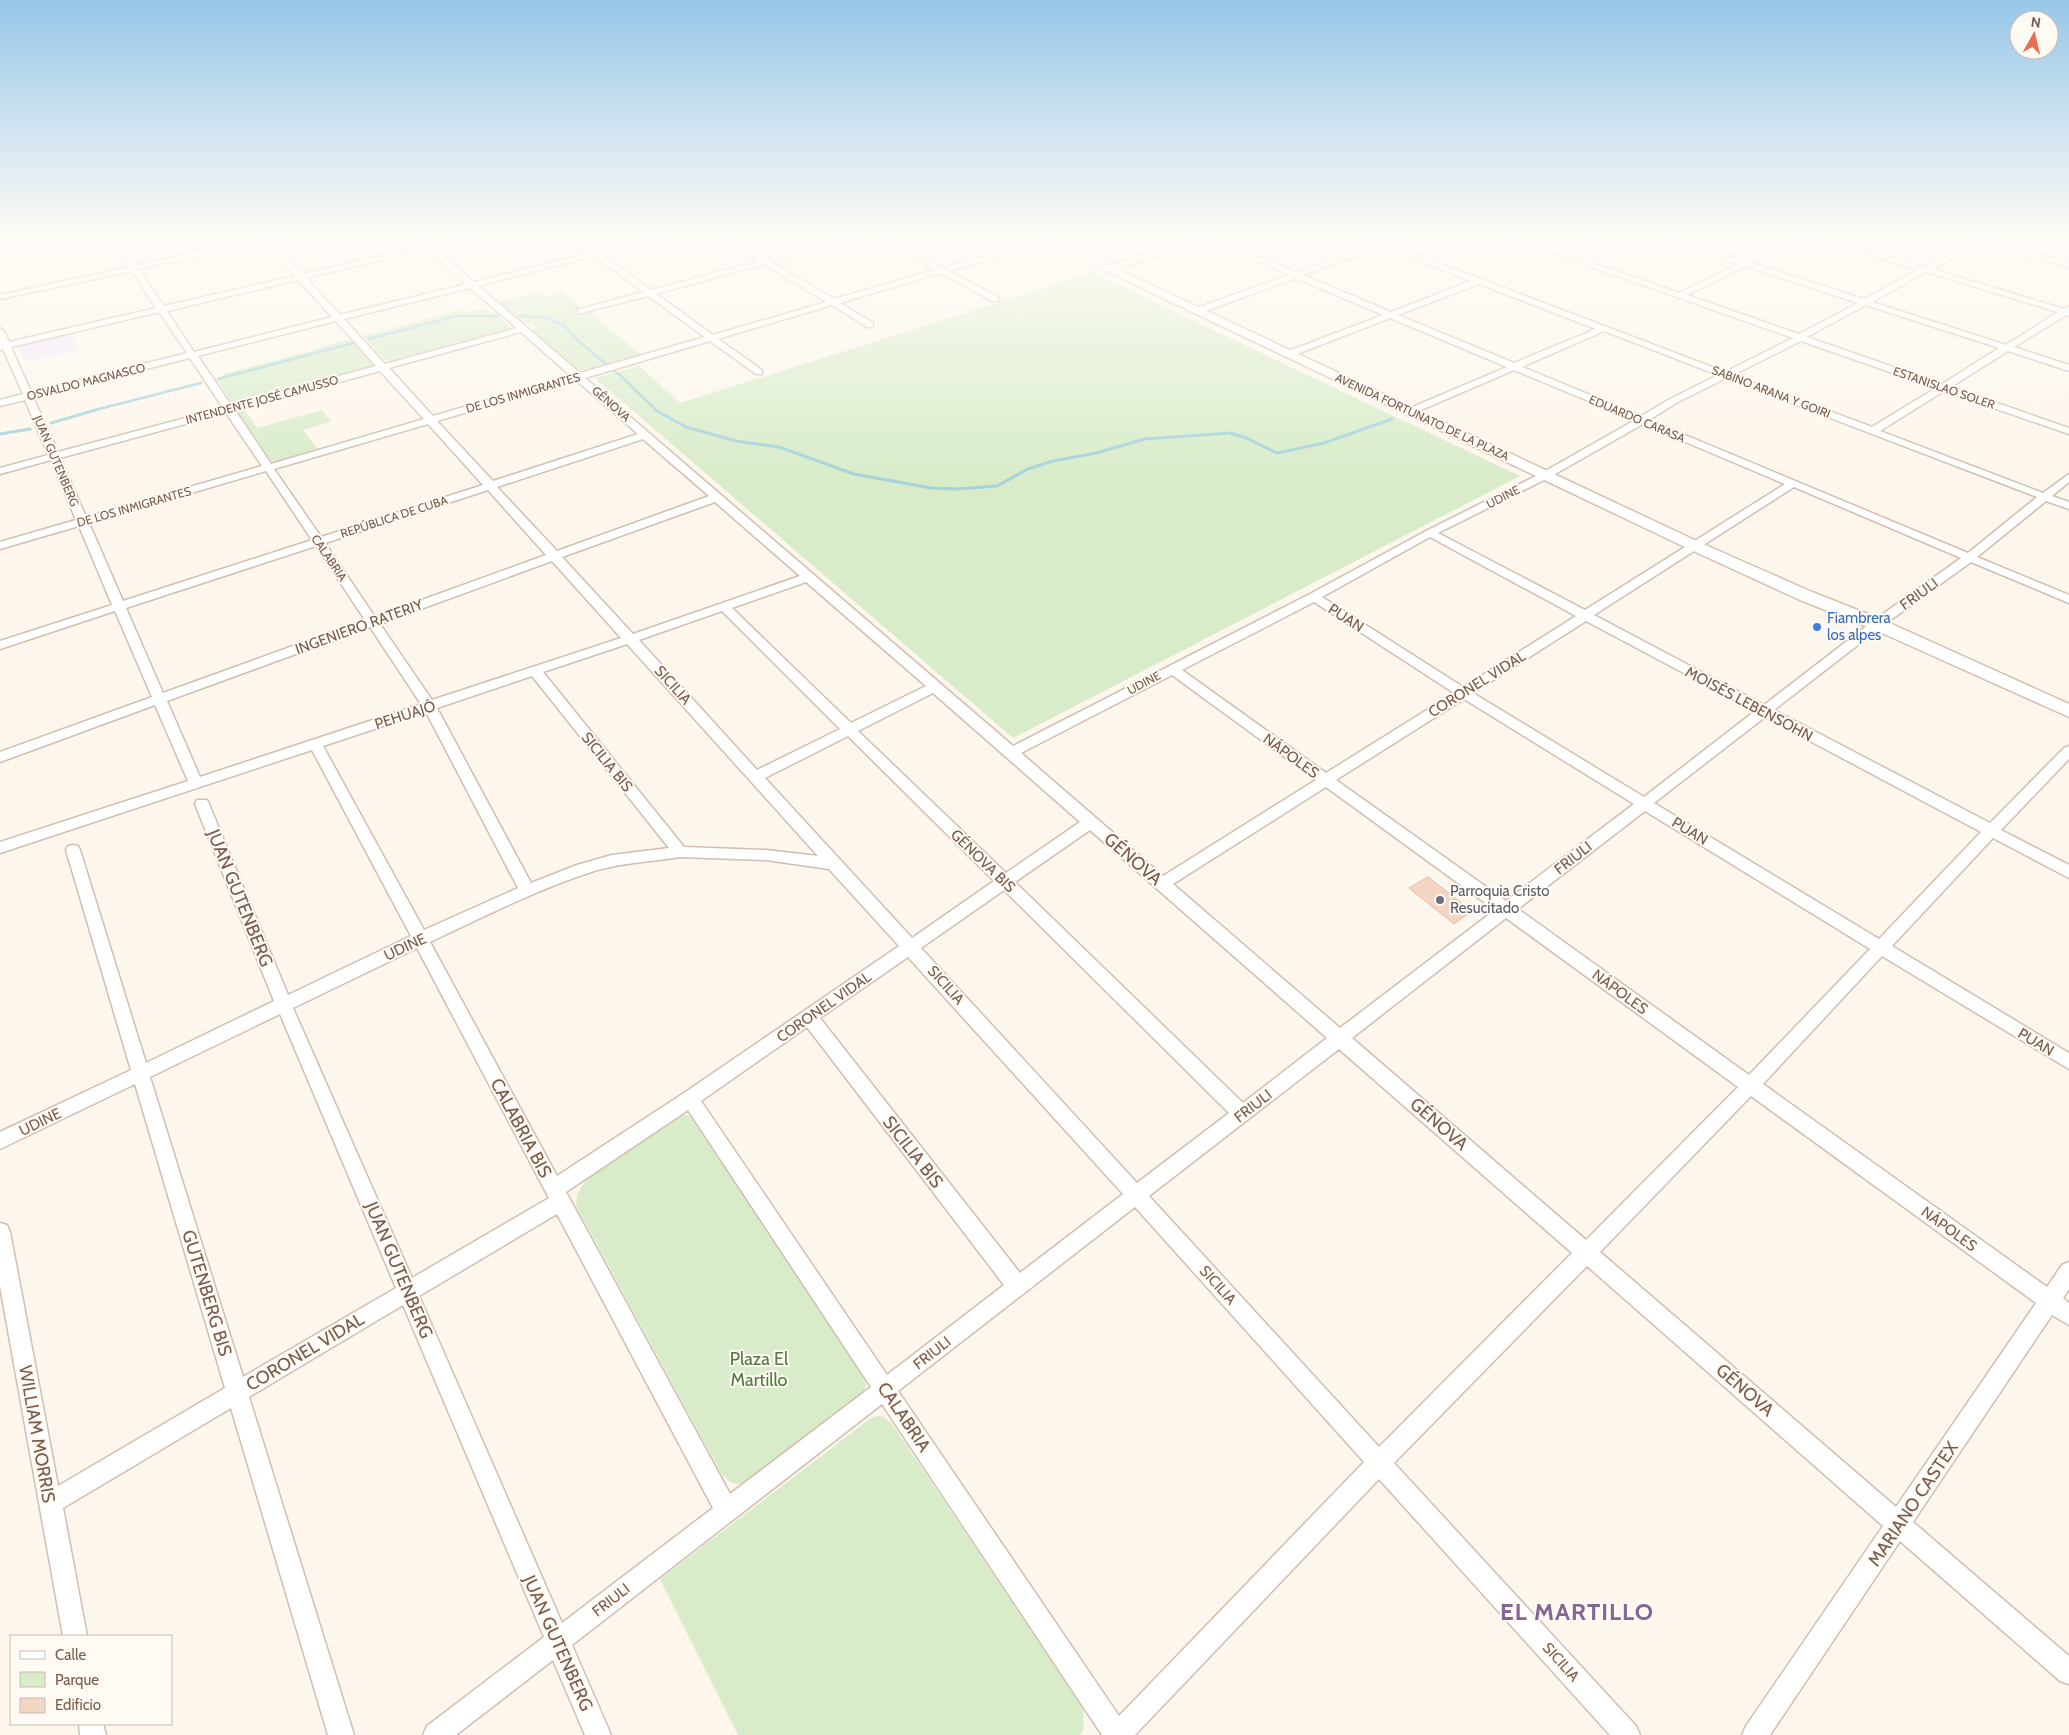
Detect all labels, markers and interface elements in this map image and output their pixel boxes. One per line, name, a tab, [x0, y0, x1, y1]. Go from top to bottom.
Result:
north arrow	[2009, 10, 2059, 60]
text: N	[2030, 13, 2042, 32]
street label: OSVALDO MAGNASCO	[25, 360, 147, 403]
street label: SABINO ARANA Y GOIRI	[1710, 362, 1833, 421]
street label: ESTANISLAO SOLER	[1891, 363, 1998, 412]
street label: DE LOS INMIGRANTES	[464, 369, 582, 416]
street label: AVENIDA FORTUNATO DE LA PLAZA	[1333, 370, 1512, 464]
street label: INTENDENTE JOSÉ CAMUSSO	[184, 372, 340, 427]
street label: GÉNOVA	[589, 383, 634, 425]
street label: EDUARDO CARASA	[1587, 392, 1688, 446]
street label: JUAN GUTENBERG	[30, 412, 82, 509]
street label: UDINE	[1484, 482, 1522, 511]
street label: DE LOS INMIGRANTES	[75, 483, 193, 530]
street label: REPÚBLICA DE CUBA	[338, 492, 450, 541]
street label: CALABRIA	[308, 532, 351, 584]
street label: FRIULI	[1896, 574, 1942, 614]
street label: INGENIERO RATERIY	[293, 595, 426, 658]
street label: PUAN	[1325, 600, 1367, 636]
place label: Fiambrera los alpes	[1827, 609, 1891, 644]
marker: Fiambrera los alpes	[1811, 621, 1823, 633]
street label: CORONEL VIDAL	[1425, 647, 1529, 721]
street label: SICILIA	[651, 662, 696, 709]
street label: MOISÉS LEBENSOHN	[1682, 662, 1816, 745]
street label: UDINE	[1125, 667, 1163, 698]
street label: PEHUAJÓ	[372, 696, 438, 733]
street label: SICILIA BIS	[578, 729, 637, 795]
street label: NÁPOLES	[1260, 729, 1323, 782]
street label: PUAN	[1669, 813, 1711, 849]
street label: JUAN GUTENBERG	[202, 825, 278, 970]
street label: GÉNOVA BIS	[947, 825, 1020, 896]
street label: GÉNOVA	[1100, 828, 1166, 890]
street label: FRIULI	[1551, 838, 1595, 878]
place label: Parroquia Cristo Resucitado	[1450, 882, 1550, 917]
marker: Parroquia Cristo Resucitado	[1434, 894, 1446, 906]
street label: UDINE	[381, 929, 429, 965]
street label: SICILIA	[924, 962, 969, 1009]
street label: NÁPOLES	[1589, 965, 1652, 1018]
street label: CORONEL VIDAL	[773, 967, 875, 1046]
street label: PUAN	[2015, 1024, 2057, 1060]
street label: CALABRIA BIS	[486, 1075, 556, 1181]
street label: FRIULI	[1231, 1086, 1275, 1126]
street label: GÉNOVA	[1406, 1093, 1472, 1155]
street label: UDINE	[16, 1104, 64, 1140]
street label: SICILIA BIS	[878, 1112, 948, 1192]
street label: JUAN GUTENBERG	[360, 1197, 438, 1342]
street label: NÁPOLES	[1918, 1202, 1981, 1255]
street label: GUTENBERG BIS	[177, 1227, 237, 1359]
street label: SICILIA	[1196, 1262, 1241, 1309]
street label: CORONEL VIDAL	[242, 1308, 368, 1396]
street label: FRIULI	[910, 1333, 954, 1373]
park label: Plaza El Martillo	[730, 1348, 789, 1391]
street label: GÉNOVA	[1712, 1359, 1778, 1421]
street label: WILLIAM MORRIS	[14, 1364, 60, 1504]
street label: CALABRIA	[873, 1378, 935, 1456]
street label: MARIANO CASTEX	[1863, 1437, 1963, 1571]
street label: JUAN GUTENBERG	[518, 1571, 598, 1714]
street label: FRIULI	[589, 1580, 633, 1620]
district label: EL MARTILLO	[1500, 1597, 1654, 1626]
legend	[10, 1635, 172, 1725]
street label: SICILIA	[1539, 1639, 1584, 1686]
text: Calle	[55, 1646, 86, 1664]
text: Parque	[55, 1671, 99, 1689]
text: Edificio	[55, 1696, 101, 1714]

